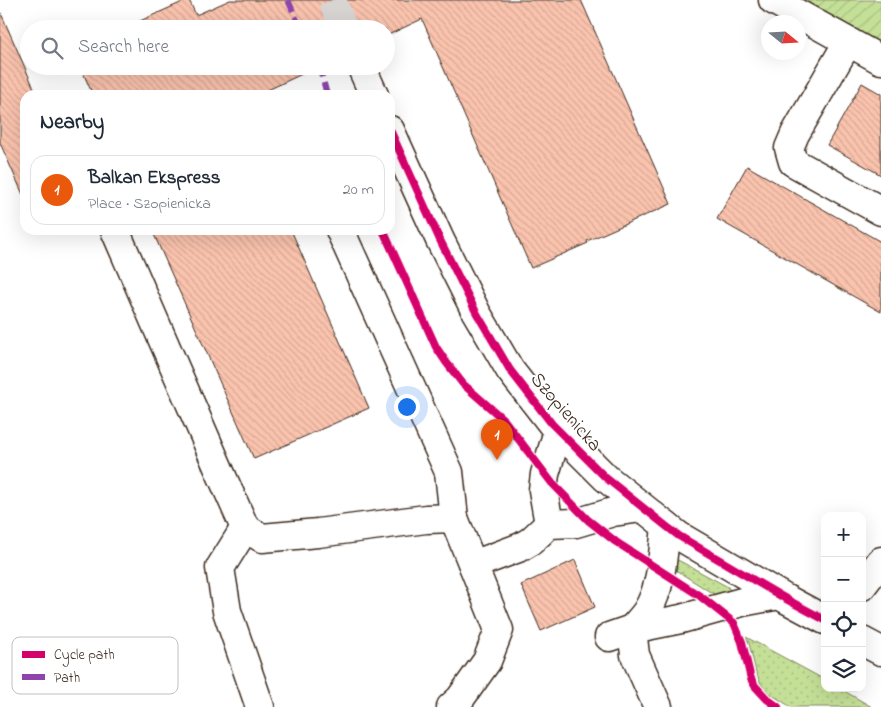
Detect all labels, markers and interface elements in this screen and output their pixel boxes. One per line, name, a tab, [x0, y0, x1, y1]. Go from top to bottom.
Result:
north arrow	[761, 15, 806, 60]
search box	[20, 20, 395, 75]
icon: search	[38, 34, 66, 62]
text: Search here	[78, 34, 169, 61]
text: Nearby	[40, 108, 104, 138]
text: Balkan Ekspress	[88, 165, 221, 192]
text: 1	[54, 178, 60, 202]
text: 20 m	[343, 178, 374, 202]
text: Place · Szopienicka	[88, 192, 211, 216]
street label: Szopienicka	[522, 367, 608, 459]
your location	[394, 394, 420, 420]
pin: 1	[481, 419, 513, 460]
map controls	[821, 512, 866, 692]
button: +	[821, 512, 866, 557]
button: −	[821, 557, 866, 602]
button: locate	[821, 602, 866, 647]
legend	[12, 637, 178, 694]
text: Cycle path	[54, 645, 115, 667]
button: layers	[821, 647, 866, 692]
text: Path	[54, 668, 80, 689]

